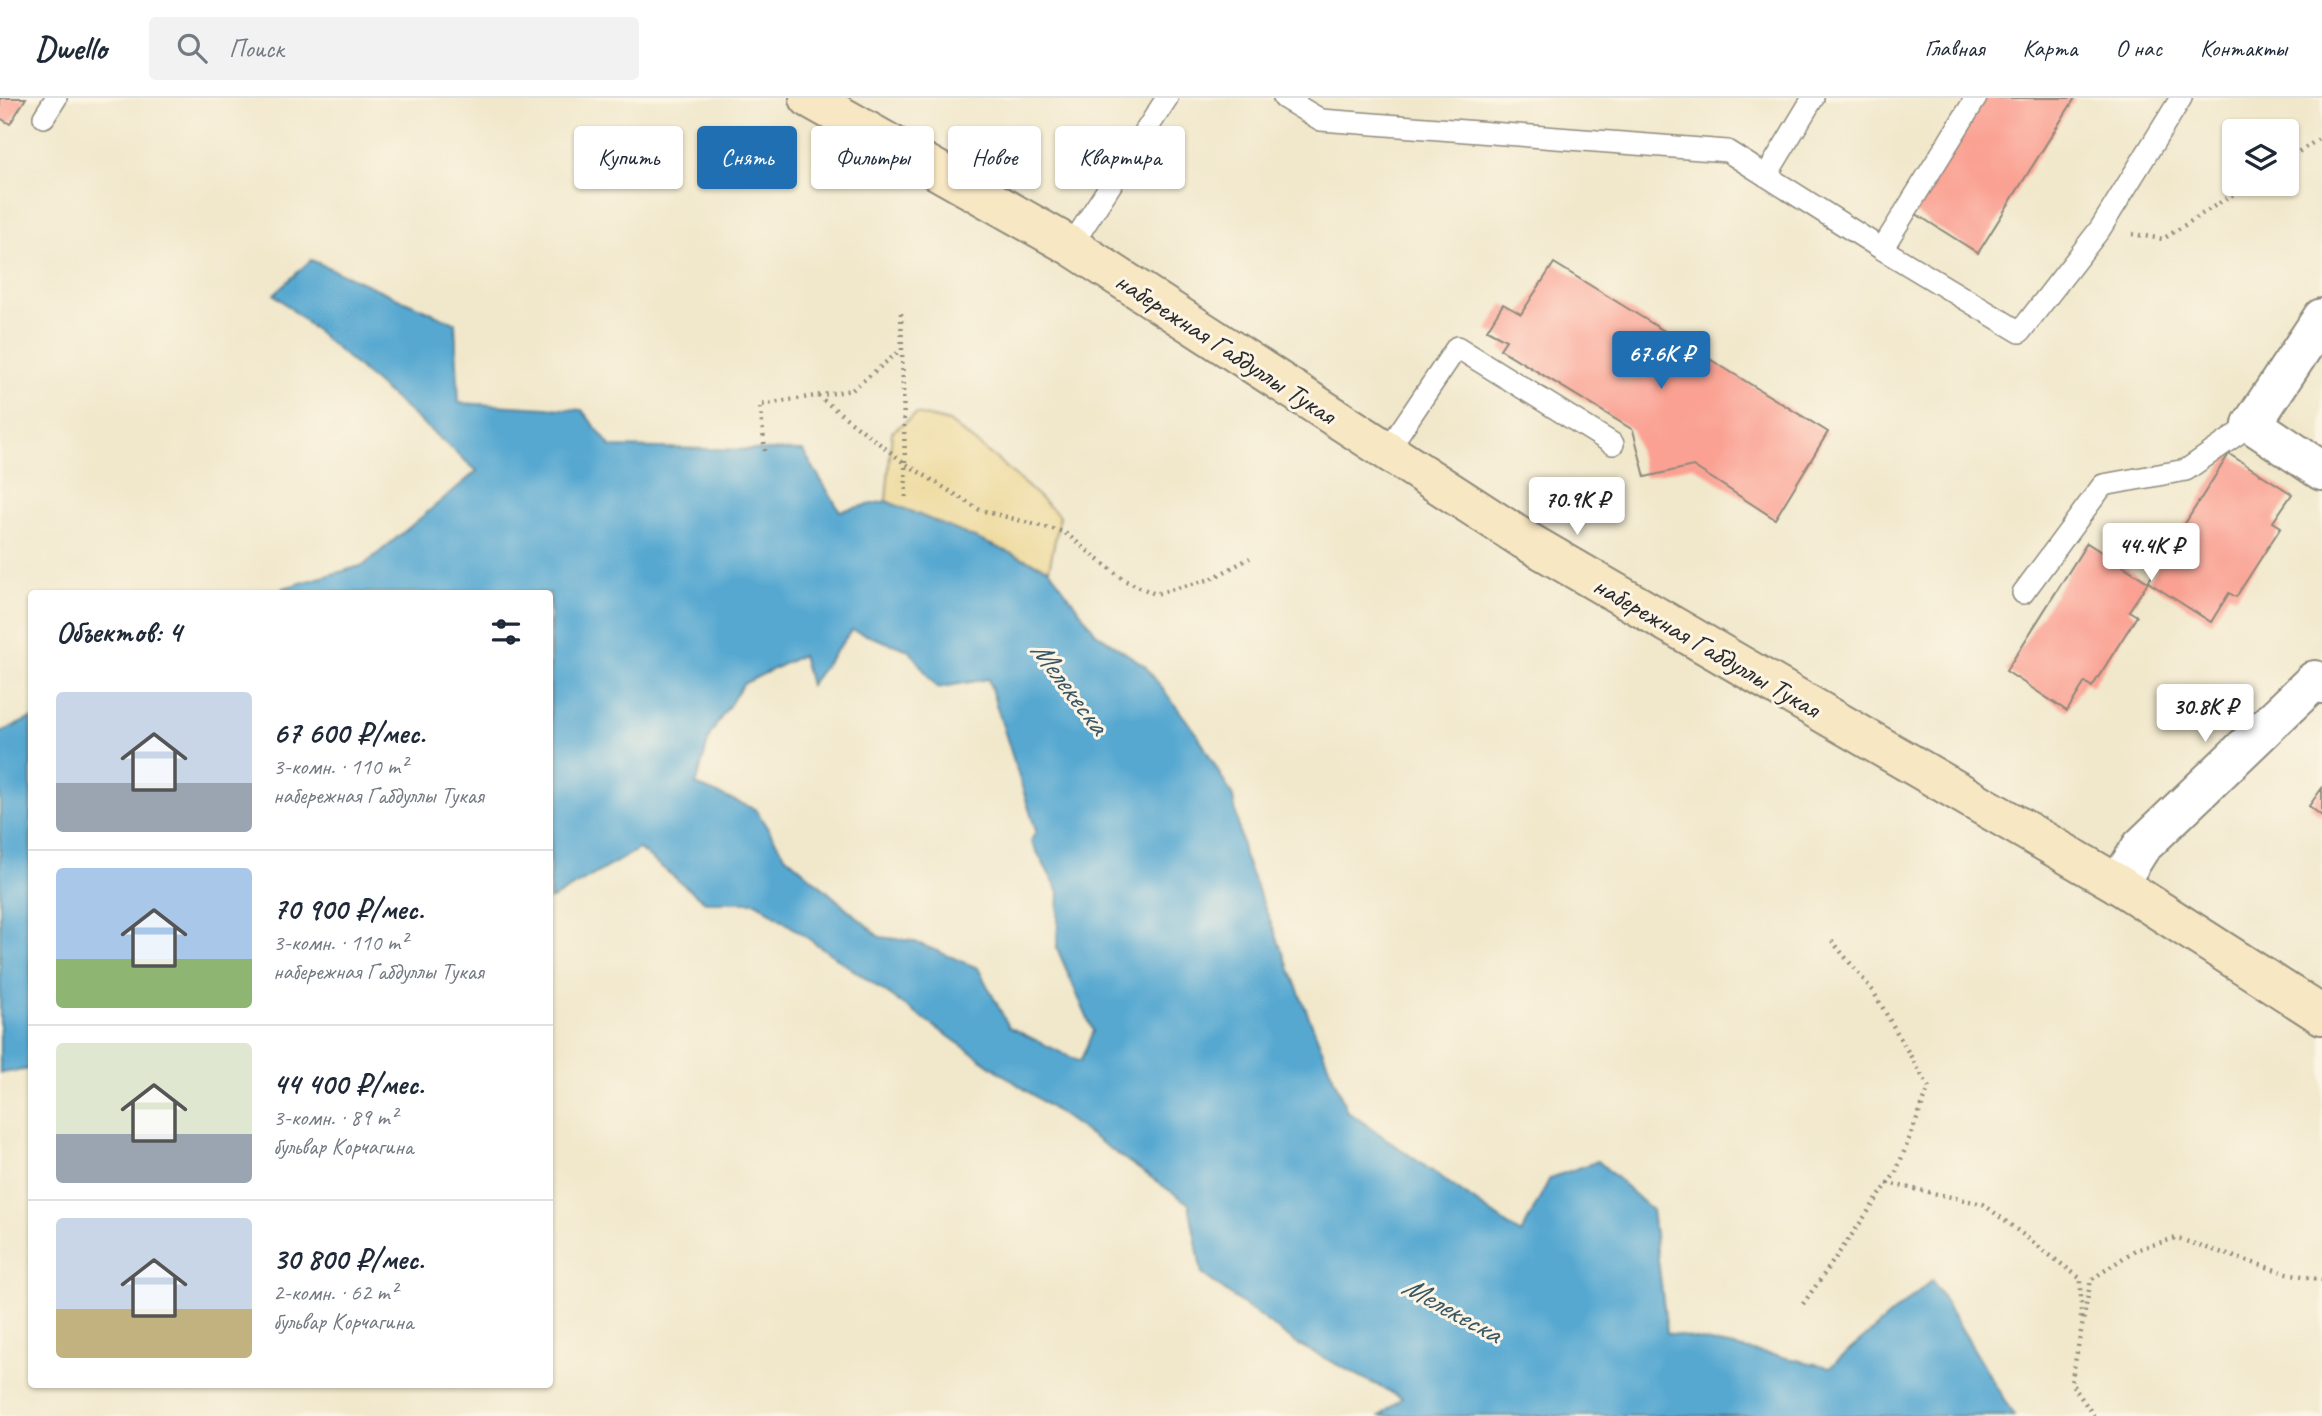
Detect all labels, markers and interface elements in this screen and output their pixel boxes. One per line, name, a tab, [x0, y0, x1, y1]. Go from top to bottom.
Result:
search box	[149, 17, 639, 80]
text: Dwello	[35, 27, 107, 69]
icon: search	[173, 29, 211, 67]
text: Поиск	[229, 32, 284, 65]
text: Главная	[1924, 33, 1985, 63]
text: Карта	[2023, 33, 2077, 63]
text: О нас	[2115, 33, 2162, 63]
text: Контакты	[2200, 33, 2287, 63]
map controls	[2222, 119, 2299, 196]
button: layers	[2222, 119, 2299, 196]
chip: Купить	[574, 126, 683, 189]
chip: Снять	[697, 126, 797, 189]
chip: Фильтры	[811, 126, 934, 189]
chip: Новое	[948, 126, 1041, 189]
chip: Квартира	[1055, 126, 1185, 189]
street label: набережная Габдуллы Тукая	[1109, 263, 1345, 433]
pin: 67.6K ₽	[1596, 331, 1726, 391]
text: 67.6K ₽	[1628, 339, 1694, 368]
pin: 70.9K ₽	[1512, 478, 1642, 537]
text: 70.9K ₽	[1545, 485, 1609, 514]
pin: 44.4K ₽	[2086, 524, 2216, 583]
text: 44.4K ₽	[2119, 531, 2183, 560]
street label: набережная Габдуллы Тукая	[1587, 567, 1829, 727]
text: Объектов: 4	[56, 613, 181, 651]
icon: filters	[487, 613, 525, 651]
water label: Мелекеска	[1022, 633, 1119, 744]
pin: 30.8K ₽	[2140, 684, 2270, 744]
text: 30.8K ₽	[2173, 692, 2237, 721]
text: 67 600 ₽/мес.	[273, 714, 425, 752]
icon: home	[112, 720, 196, 804]
text: 3-комн. · 110 m²	[273, 752, 407, 781]
text: набережная Габдуллы Тукая	[273, 781, 484, 810]
text: 70 900 ₽/мес.	[273, 890, 424, 928]
icon: home	[112, 896, 196, 980]
text: 3-комн. · 110 m²	[273, 928, 407, 957]
text: набережная Габдуллы Тукая	[273, 957, 484, 986]
text: 44 400 ₽/мес.	[273, 1065, 424, 1103]
icon: home	[112, 1071, 196, 1155]
text: 3-комн. · 89 m²	[273, 1103, 397, 1132]
text: бульвар Корчагина	[273, 1132, 413, 1161]
text: 30 800 ₽/мес.	[273, 1240, 424, 1278]
icon: home	[112, 1246, 196, 1330]
water label: Мелекеска	[1396, 1266, 1511, 1353]
text: 2-комн. · 62 m²	[273, 1278, 397, 1307]
text: бульвар Корчагина	[273, 1307, 413, 1336]

